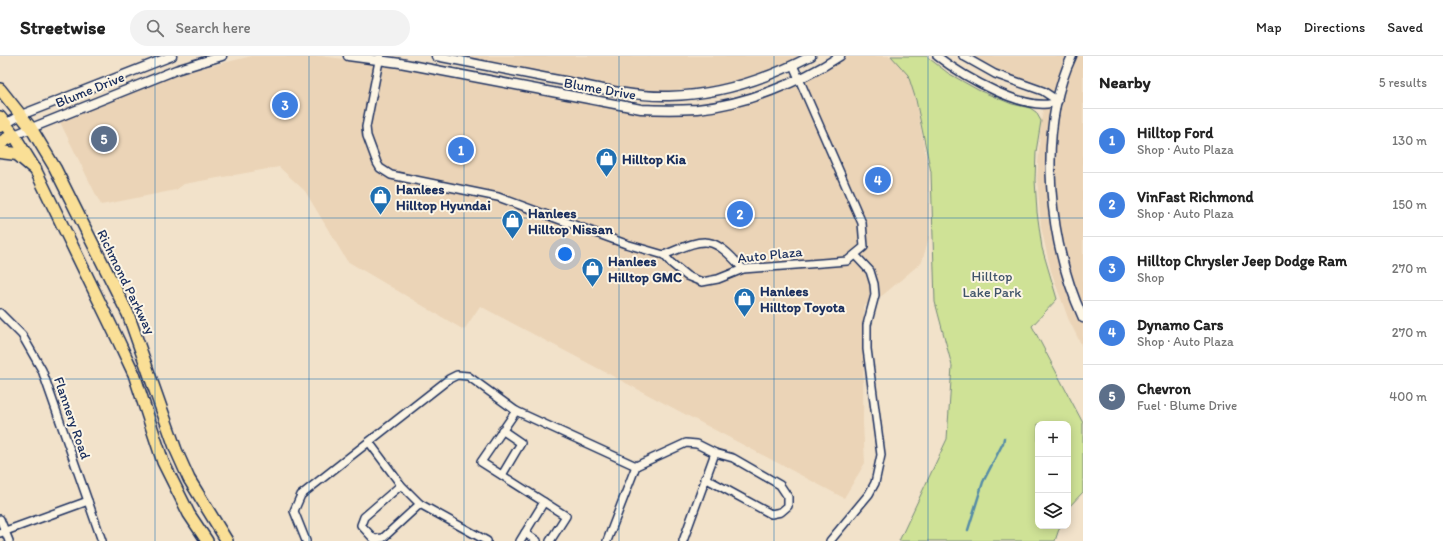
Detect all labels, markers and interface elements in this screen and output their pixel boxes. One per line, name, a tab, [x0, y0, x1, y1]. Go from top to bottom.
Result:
search box	[130, 10, 410, 46]
text: Streetwise	[20, 16, 106, 39]
icon: search	[144, 17, 166, 39]
text: Search here	[176, 19, 251, 37]
text: Map	[1256, 19, 1282, 36]
text: Directions	[1304, 19, 1365, 36]
text: Saved	[1387, 19, 1423, 36]
street label: Blume Drive	[53, 68, 127, 112]
text: Nearby	[1099, 72, 1151, 92]
street label: Blume Drive	[563, 74, 638, 104]
text: 5 results	[1379, 75, 1427, 90]
pin: 3	[272, 90, 298, 120]
pin: 5	[91, 124, 117, 154]
text: Hilltop Ford	[1137, 124, 1213, 142]
text: 1	[1109, 133, 1115, 148]
text: 130 m	[1392, 133, 1427, 148]
pin: 1	[448, 135, 474, 165]
text: Shop · Auto Plaza	[1137, 142, 1234, 157]
shop icon: Hilltop Kia	[593, 146, 619, 179]
place label: Hilltop Kia	[622, 151, 687, 168]
pin: 4	[865, 165, 891, 195]
place label: Hanlees Hilltop Hyundai	[396, 181, 491, 214]
shop icon: Hanlees Hilltop Hyundai	[368, 184, 394, 217]
text: VinFast Richmond	[1137, 188, 1254, 206]
text: 2	[1109, 197, 1115, 212]
text: 150 m	[1392, 197, 1427, 212]
pin: 2	[727, 199, 753, 229]
place label: Hanlees Hilltop Nissan	[528, 205, 613, 238]
text: Shop · Auto Plaza	[1137, 206, 1234, 221]
shop icon: Hanlees Hilltop Nissan	[499, 208, 525, 241]
street label: Richmond Parkway	[93, 227, 159, 338]
street label: Auto Plaza	[737, 243, 804, 267]
your location	[555, 244, 575, 264]
text: Hilltop Chrysler Jeep Dodge Ram	[1137, 252, 1347, 270]
place label: Hanlees Hilltop GMC	[608, 253, 682, 286]
shop icon: Hanlees Hilltop GMC	[580, 256, 606, 289]
text: 3	[1108, 261, 1116, 276]
text: 270 m	[1392, 261, 1427, 276]
park label: Hilltop Lake Park	[962, 268, 1022, 301]
text: Shop	[1137, 270, 1164, 285]
place label: Hanlees Hilltop Toyota	[760, 283, 845, 316]
shop icon: Hanlees Hilltop Toyota	[731, 286, 757, 319]
text: Dynamo Cars	[1137, 316, 1223, 334]
text: 4	[1108, 325, 1116, 340]
text: 270 m	[1392, 325, 1427, 340]
text: Shop · Auto Plaza	[1137, 334, 1234, 349]
street label: Flannery Road	[50, 374, 94, 462]
text: Chevron	[1137, 380, 1191, 398]
text: 5	[1109, 389, 1115, 404]
text: 400 m	[1389, 389, 1427, 404]
text: Fuel · Blume Drive	[1137, 398, 1237, 413]
map controls	[1035, 421, 1071, 529]
button: +	[1035, 421, 1071, 457]
button: −	[1035, 457, 1071, 493]
button: layers	[1035, 493, 1071, 529]

